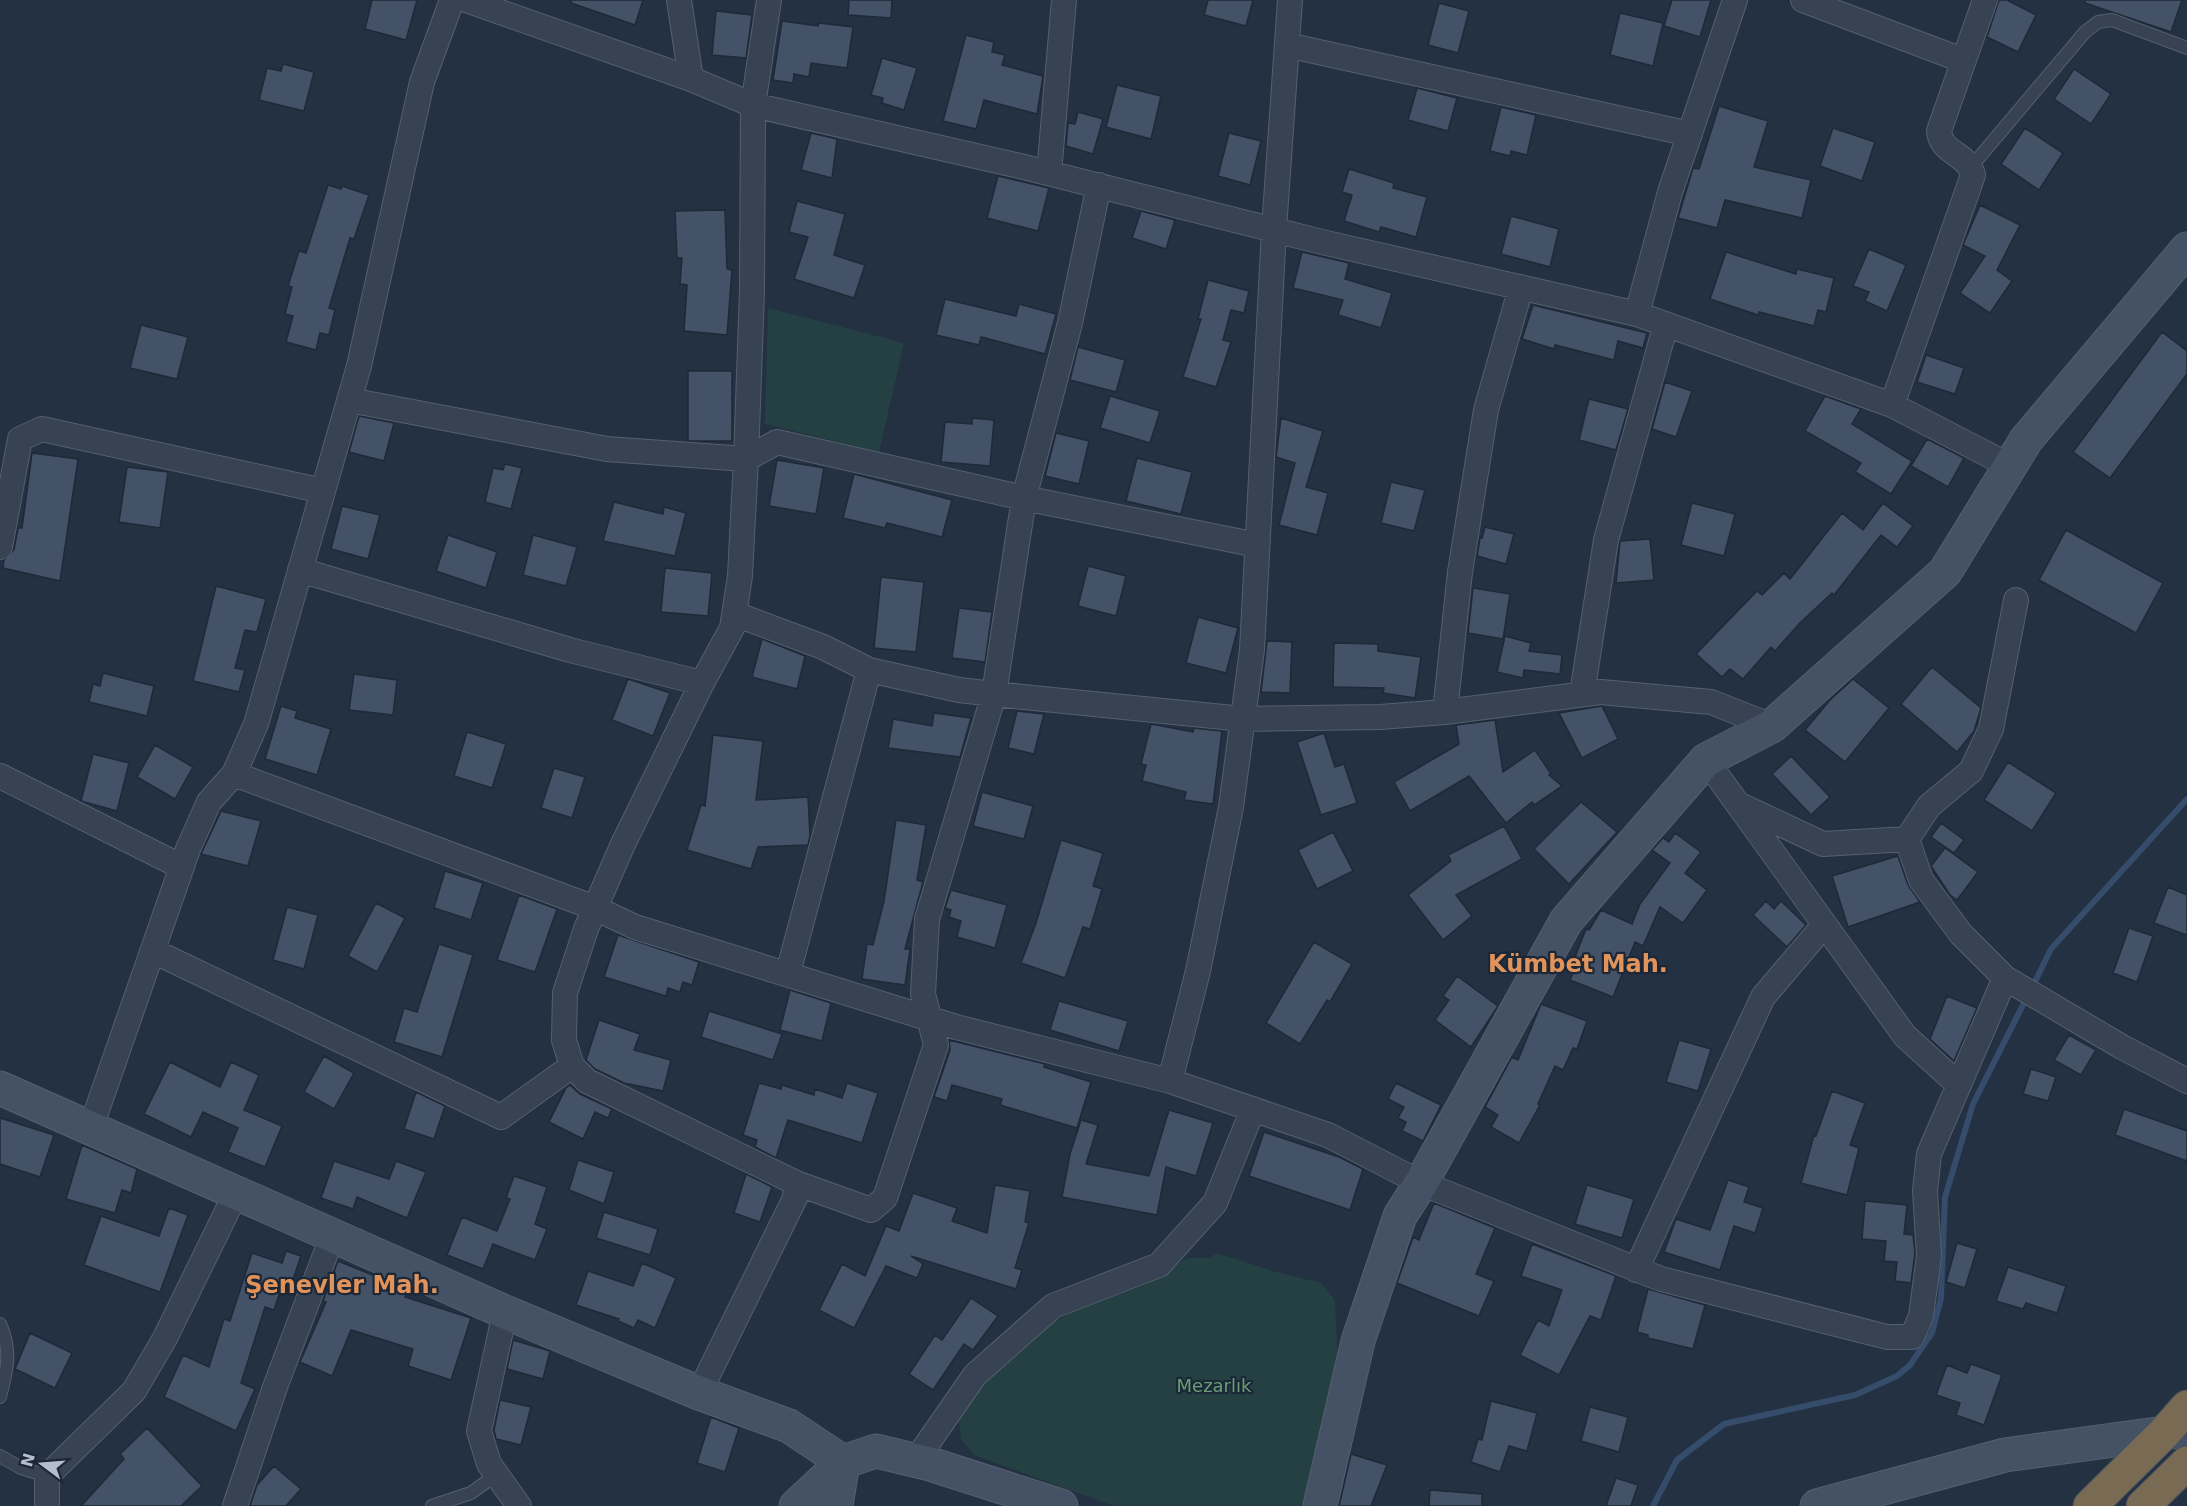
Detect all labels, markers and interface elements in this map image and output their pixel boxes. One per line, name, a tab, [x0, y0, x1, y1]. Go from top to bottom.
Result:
district label: Kümbet Mah.	[1488, 950, 1668, 978]
district label: Şenevler Mah.	[245, 1271, 439, 1299]
park label: Mezarlık	[1177, 1375, 1252, 1396]
north arrow	[12, 1434, 72, 1494]
text: N	[17, 1451, 39, 1469]

